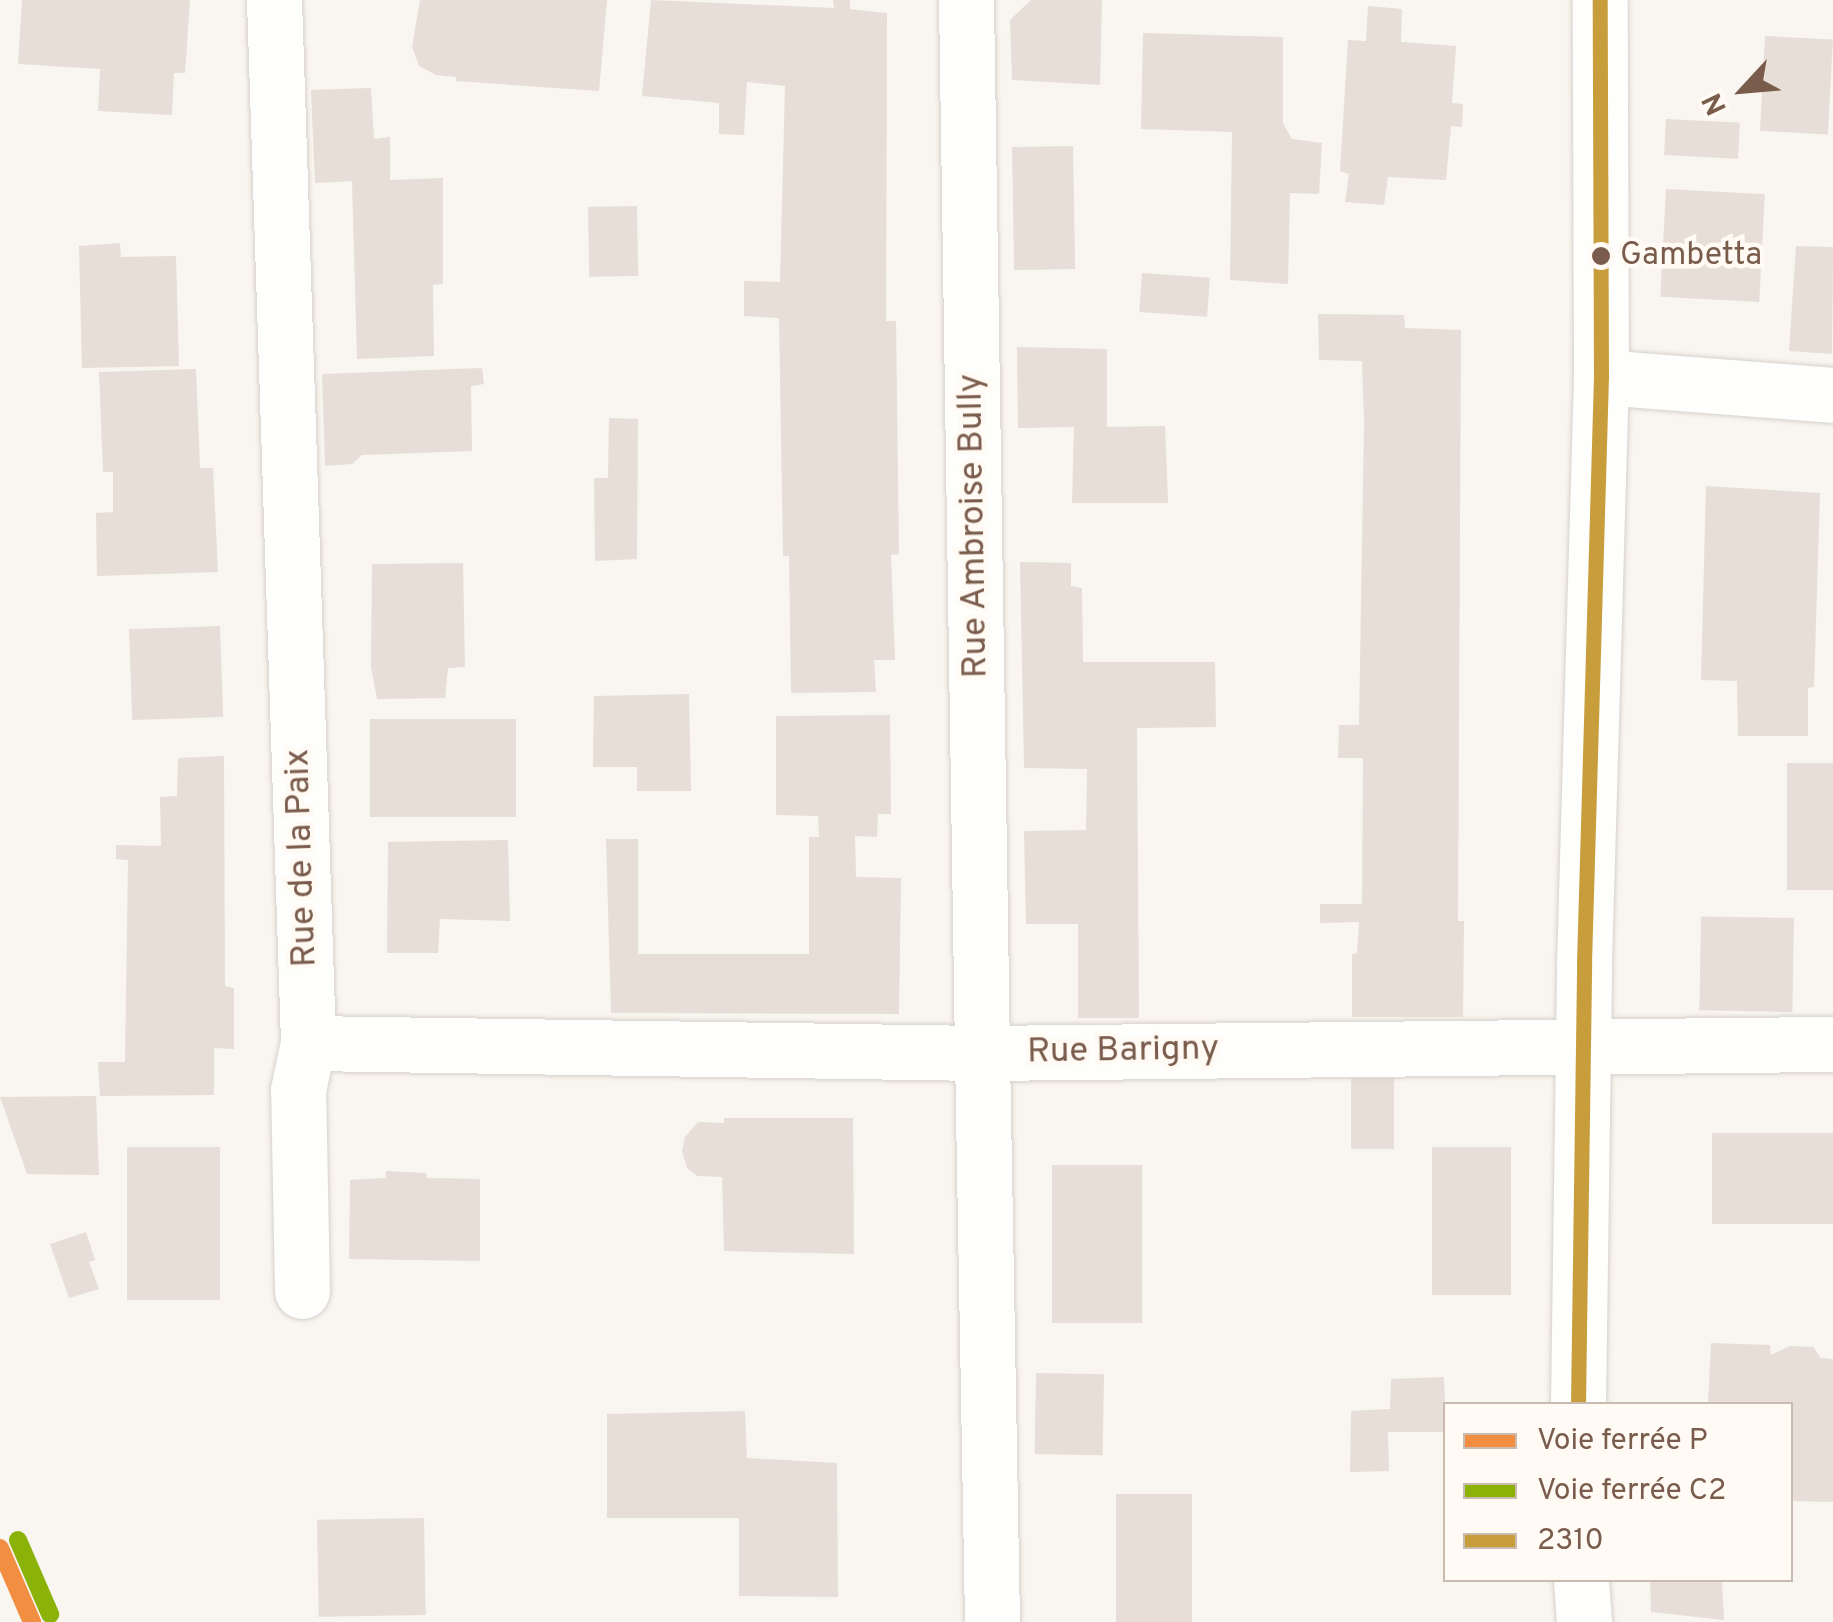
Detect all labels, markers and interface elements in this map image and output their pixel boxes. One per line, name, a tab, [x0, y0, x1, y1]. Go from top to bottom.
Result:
north arrow	[1693, 40, 1793, 140]
text: N	[1695, 86, 1737, 120]
place label: Gambetta	[1620, 237, 1762, 275]
marker: Gambetta	[1591, 246, 1611, 266]
street label: Rue Ambroise Bully	[950, 373, 998, 679]
street label: Rue de la Paix	[277, 748, 327, 968]
street label: Rue Barigny	[1027, 1028, 1219, 1074]
legend	[1443, 1402, 1793, 1582]
text: Voie ferrée P	[1537, 1423, 1708, 1460]
text: Voie ferrée C2	[1537, 1473, 1726, 1510]
text: 2310	[1537, 1523, 1604, 1560]

